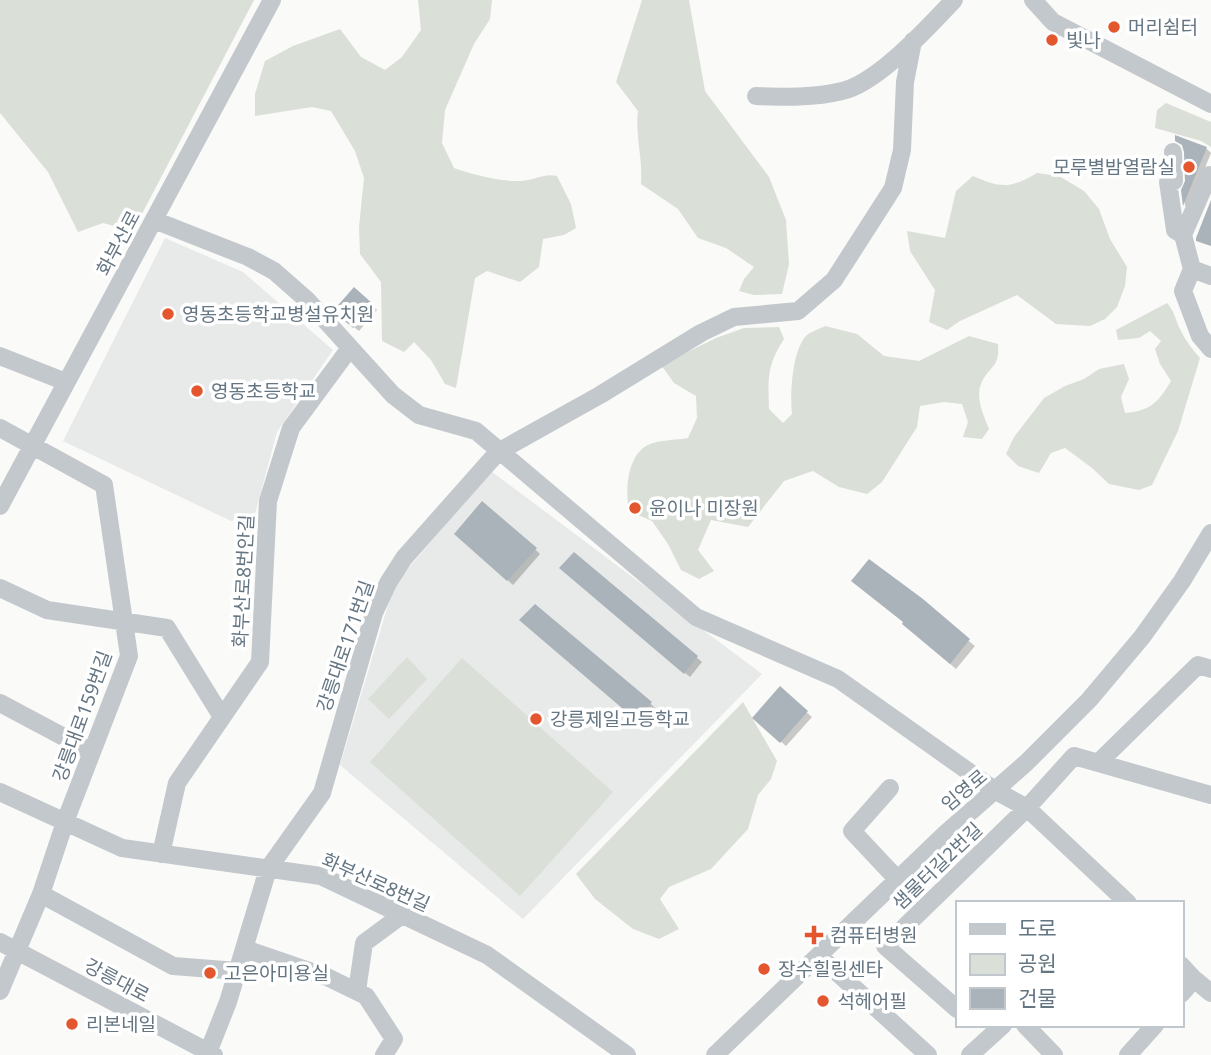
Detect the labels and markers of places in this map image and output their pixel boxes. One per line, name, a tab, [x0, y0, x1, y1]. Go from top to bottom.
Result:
place label: 머리쉼터	[1128, 14, 1198, 40]
marker: 머리쉼터	[1106, 19, 1122, 35]
place label: 빛나	[1066, 27, 1101, 53]
marker: 빛나	[1044, 32, 1060, 48]
place label: 모루별밤열람실	[1053, 154, 1175, 180]
marker: 모루별밤열람실	[1181, 159, 1197, 175]
place label: 영동초등학교병설유치원	[182, 301, 374, 327]
marker: 영동초등학교병설유치원	[160, 306, 176, 322]
place label: 영동초등학교	[211, 378, 316, 404]
marker: 영동초등학교	[189, 383, 205, 399]
place label: 윤이나 미장원	[649, 495, 759, 521]
marker: 윤이나 미장원	[627, 500, 643, 516]
place label: 강릉제일고등학교	[550, 706, 690, 732]
marker: 강릉제일고등학교	[528, 711, 544, 727]
place label: 컴퓨터병원	[830, 922, 917, 948]
marker: 컴퓨터병원	[804, 925, 824, 945]
place label: 장수힐링센타	[778, 956, 883, 982]
place label: 고은아미용실	[224, 960, 329, 986]
marker: 장수힐링센타	[756, 961, 772, 977]
marker: 고은아미용실	[202, 965, 218, 981]
place label: 석헤어필	[837, 988, 907, 1014]
marker: 석헤어필	[815, 993, 831, 1009]
place label: 리본네일	[86, 1011, 156, 1037]
marker: 리본네일	[64, 1016, 80, 1032]

